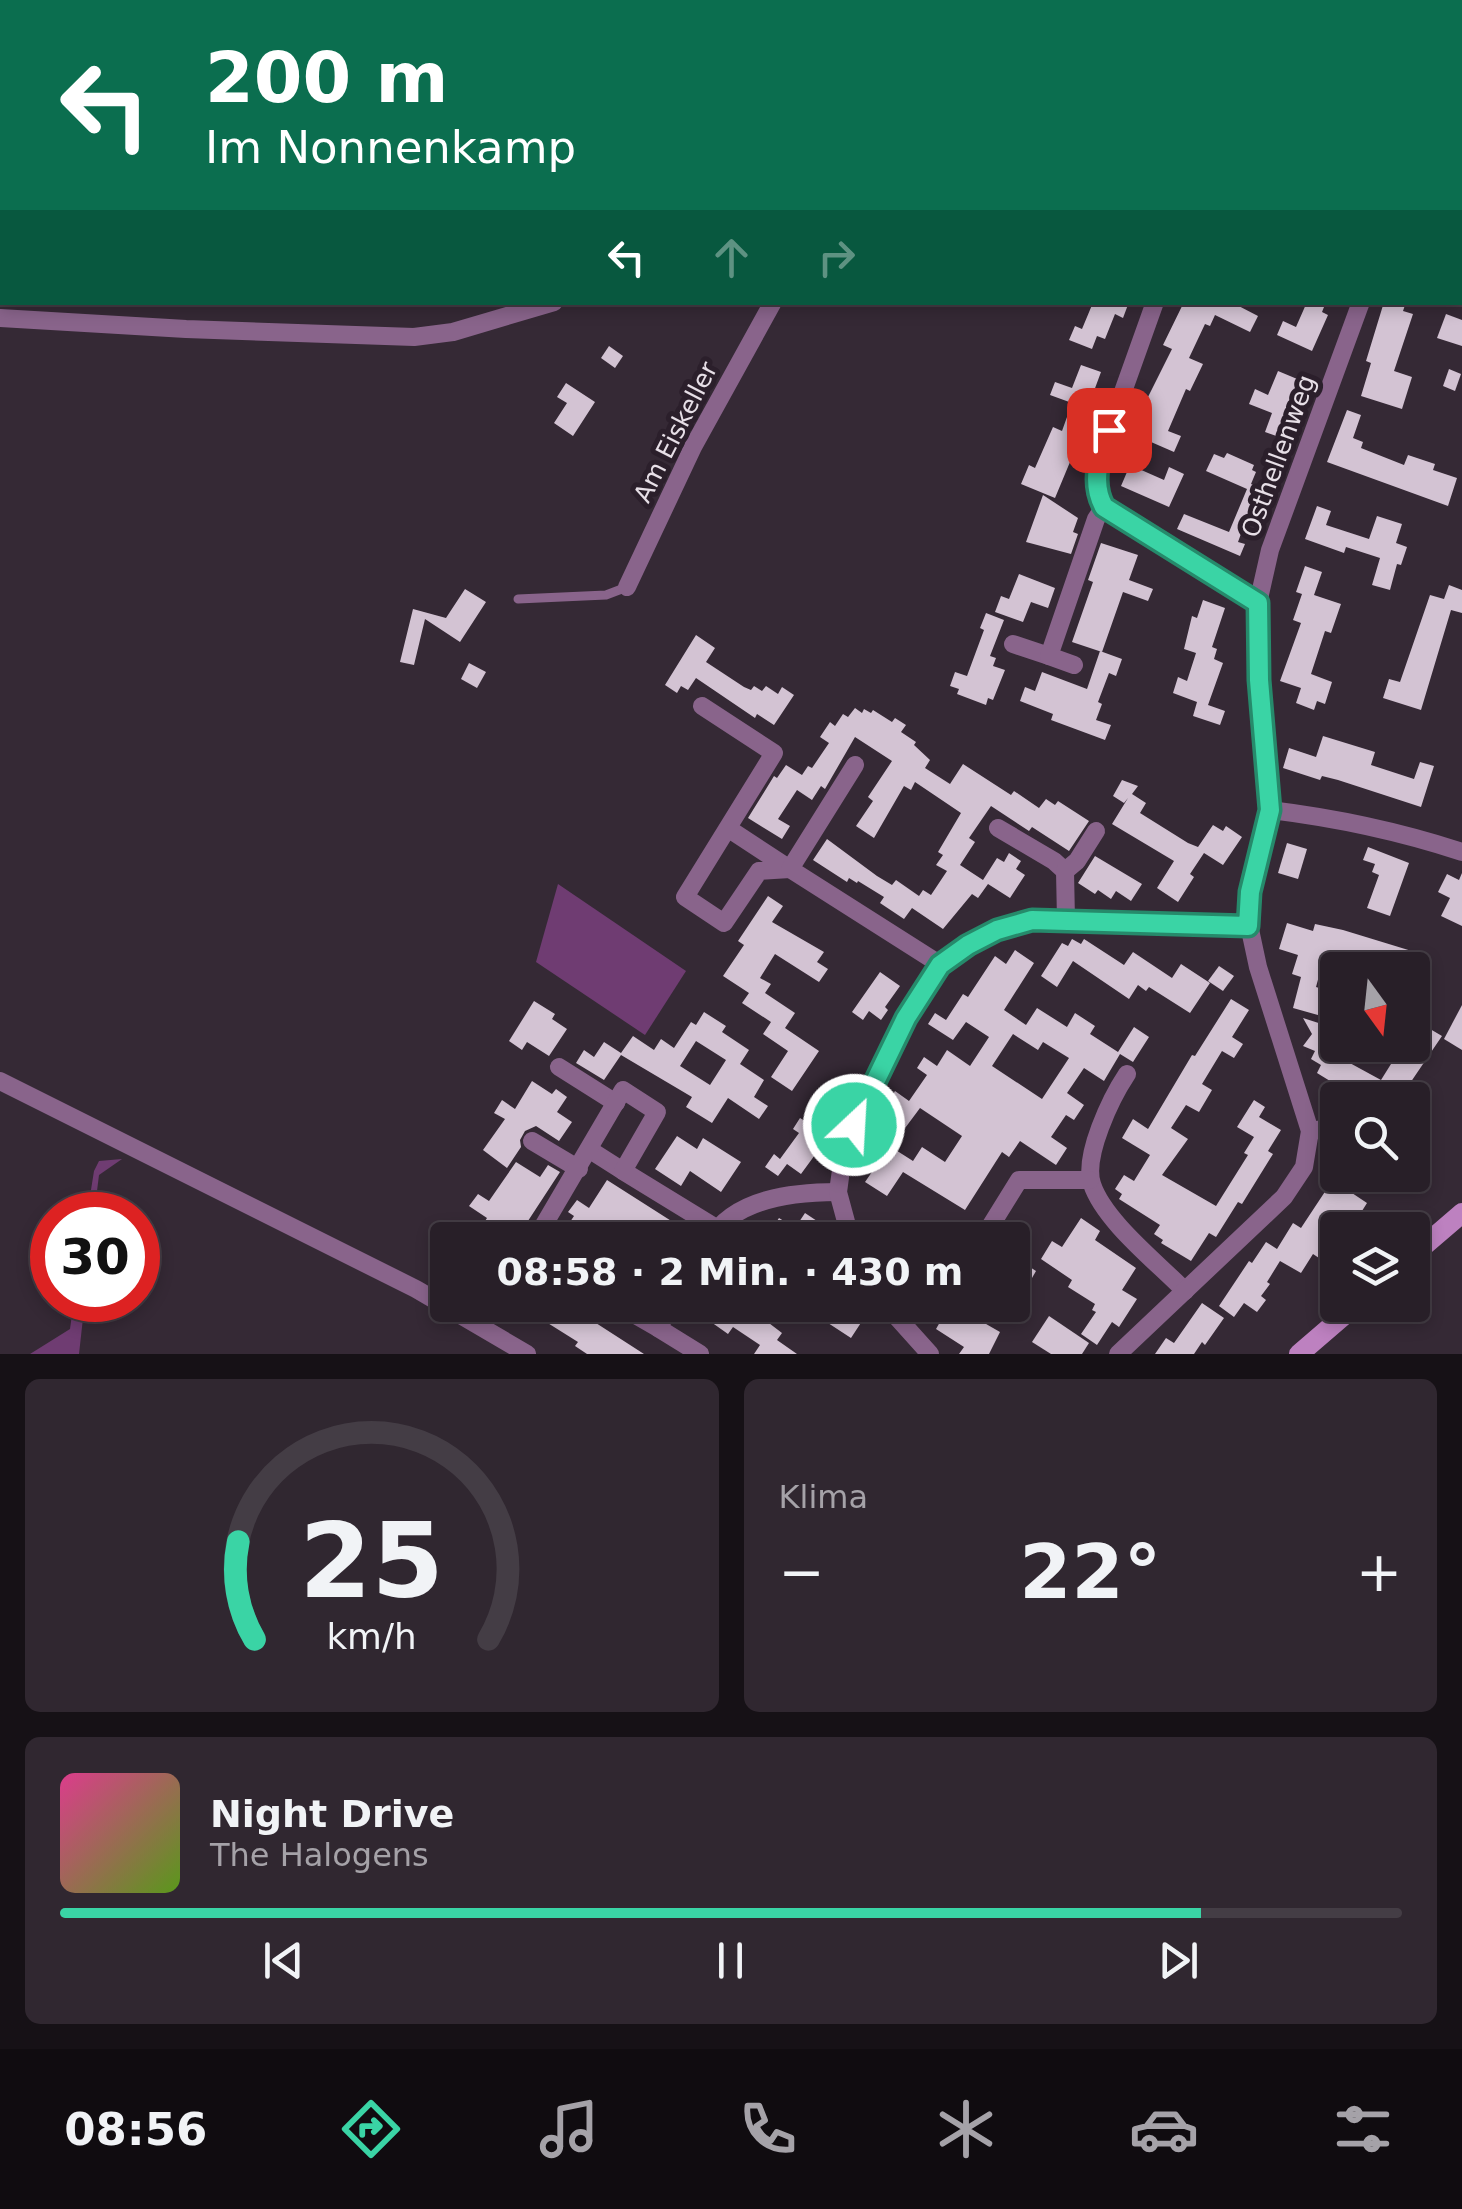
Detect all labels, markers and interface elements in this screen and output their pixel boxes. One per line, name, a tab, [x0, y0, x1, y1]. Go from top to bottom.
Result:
text: 200 m	[205, 37, 448, 119]
icon: left	[40, 40, 170, 170]
text: Im Nonnenkamp	[205, 121, 576, 174]
icon: left	[599, 230, 654, 285]
icon: ahead	[704, 230, 759, 285]
icon: right	[809, 230, 864, 285]
street label: Am Eiskeller	[628, 357, 724, 507]
street label: Osthellenweg	[1236, 371, 1321, 541]
pin	[1067, 388, 1152, 473]
icon: arrive	[1082, 403, 1137, 458]
north arrow	[1320, 952, 1430, 1062]
map controls	[1320, 952, 1430, 1322]
position arrow	[802, 1073, 906, 1177]
button: search	[1320, 1082, 1430, 1192]
speed limit sign: 30	[30, 1192, 160, 1322]
button: layers	[1320, 1212, 1430, 1322]
text: 08:58 · 2 Min. · 430 m	[497, 1250, 963, 1294]
text: Klima	[779, 1478, 868, 1516]
text: 25	[299, 1500, 444, 1622]
text: 22°	[1019, 1528, 1161, 1616]
text: −	[779, 1540, 825, 1604]
text: +	[1356, 1540, 1402, 1604]
text: km/h	[327, 1616, 417, 1657]
text: Night Drive	[210, 1792, 454, 1836]
text: The Halogens	[210, 1836, 429, 1874]
icon: previous	[256, 1933, 311, 1988]
icon: pause	[703, 1933, 758, 1988]
icon: next	[1151, 1933, 1206, 1988]
icon: directions	[336, 2094, 406, 2164]
icon: music	[534, 2094, 604, 2164]
icon: phone	[733, 2094, 803, 2164]
icon: climate	[931, 2094, 1001, 2164]
icon: car	[1129, 2094, 1199, 2164]
icon: filters	[1328, 2094, 1398, 2164]
text: 08:56	[64, 2103, 207, 2156]

